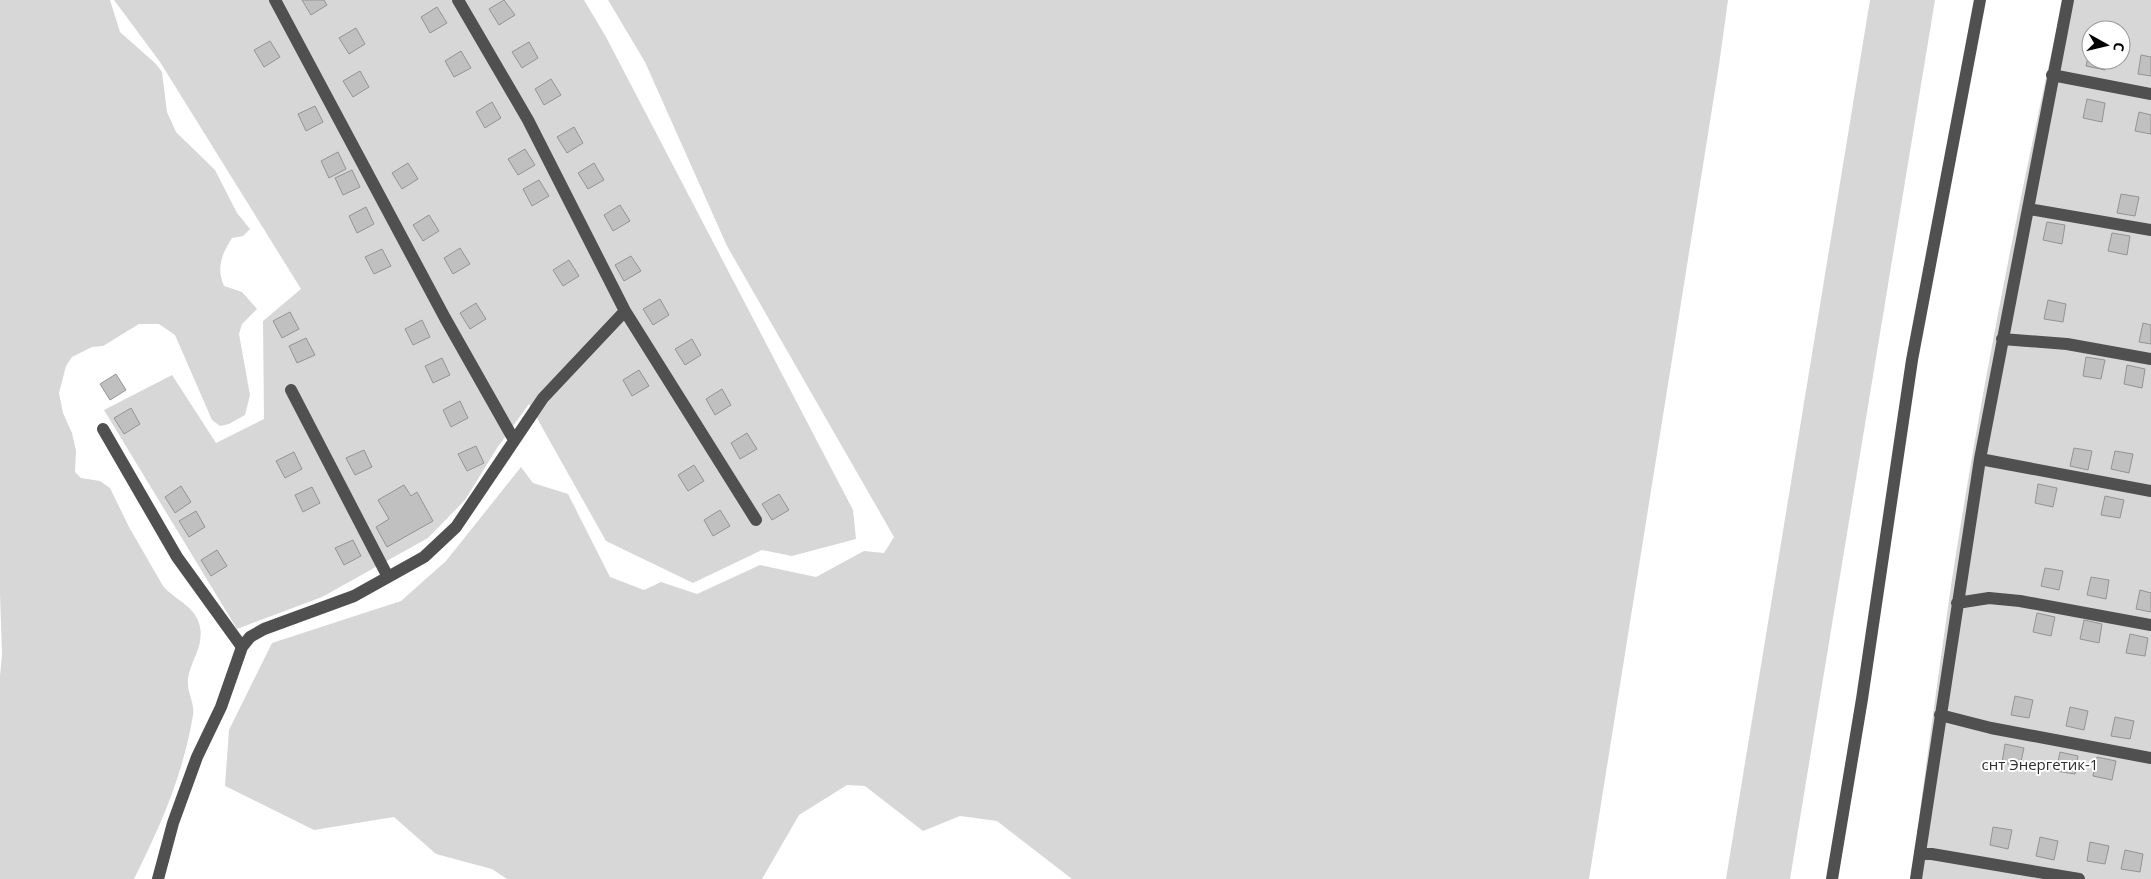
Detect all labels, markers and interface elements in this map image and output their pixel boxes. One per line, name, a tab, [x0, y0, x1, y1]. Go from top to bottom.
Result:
north arrow	[2081, 20, 2131, 70]
text: С	[2109, 41, 2129, 53]
park label: снт Энергетик-1	[1982, 754, 2098, 774]

